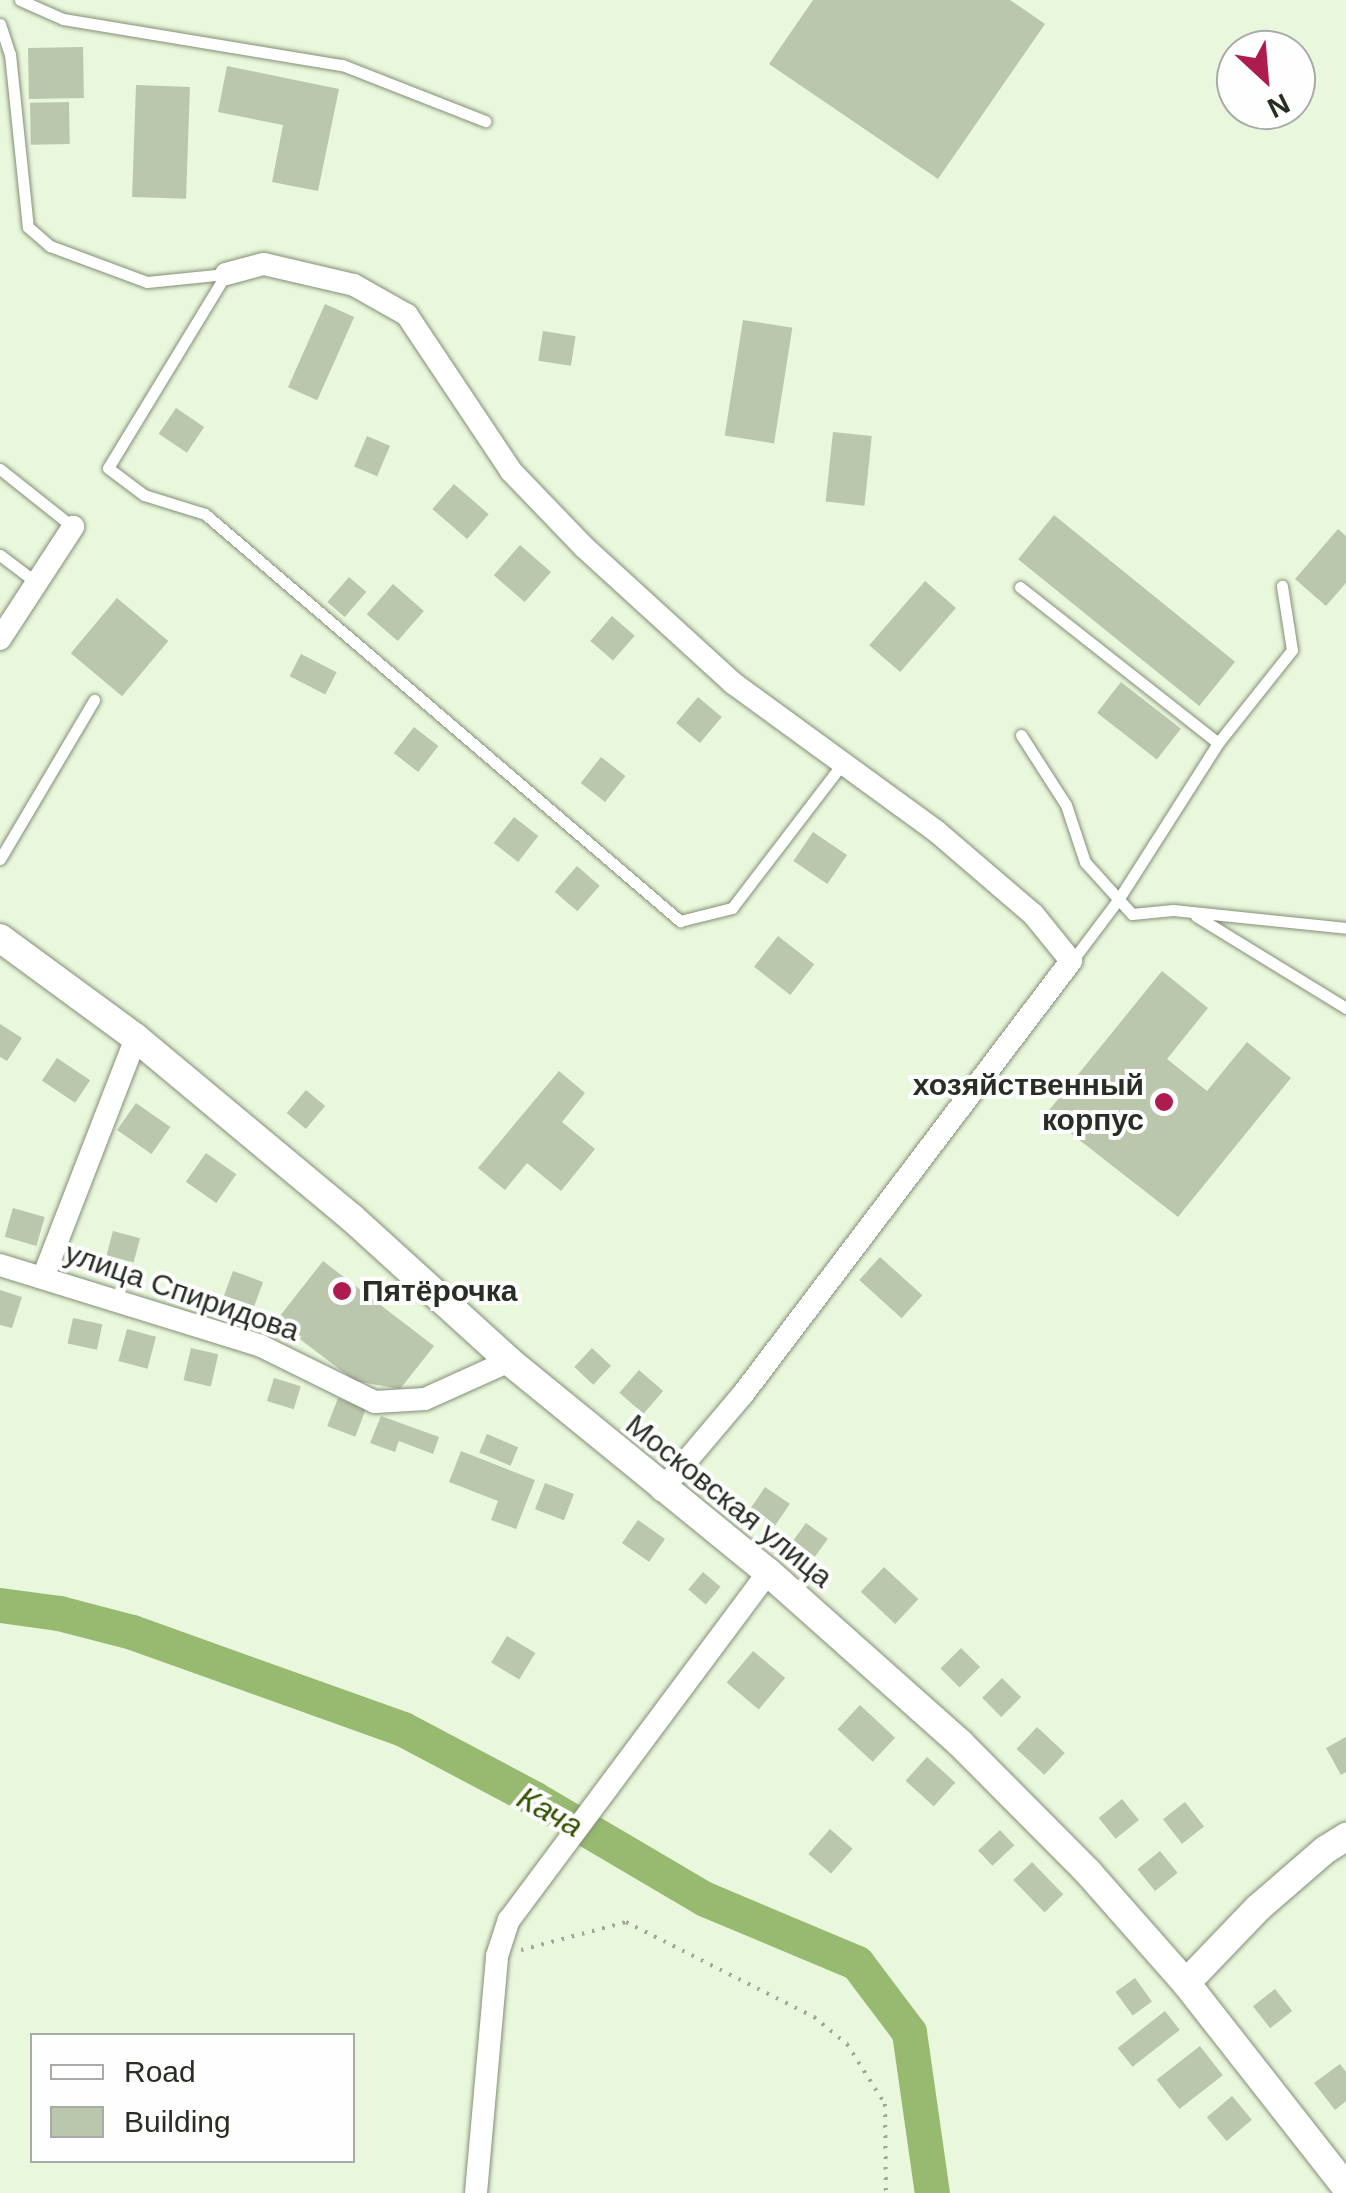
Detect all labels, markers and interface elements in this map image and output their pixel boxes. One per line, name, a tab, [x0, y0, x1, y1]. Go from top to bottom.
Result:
north arrow	[1216, 30, 1316, 130]
text: N	[1263, 87, 1294, 124]
place label: хозяйственный корпус	[913, 1067, 1144, 1138]
marker: хозяйственный корпус	[1153, 1091, 1175, 1113]
street label: улица Спиридова	[60, 1235, 304, 1349]
place label: Пятёрочка	[362, 1273, 517, 1309]
marker: Пятёрочка	[331, 1280, 353, 1302]
street label: Московская улица	[618, 1407, 840, 1595]
water label: Кача	[511, 1779, 589, 1845]
legend	[30, 2033, 355, 2163]
text: Road	[124, 2055, 196, 2088]
text: Building	[124, 2105, 231, 2138]

